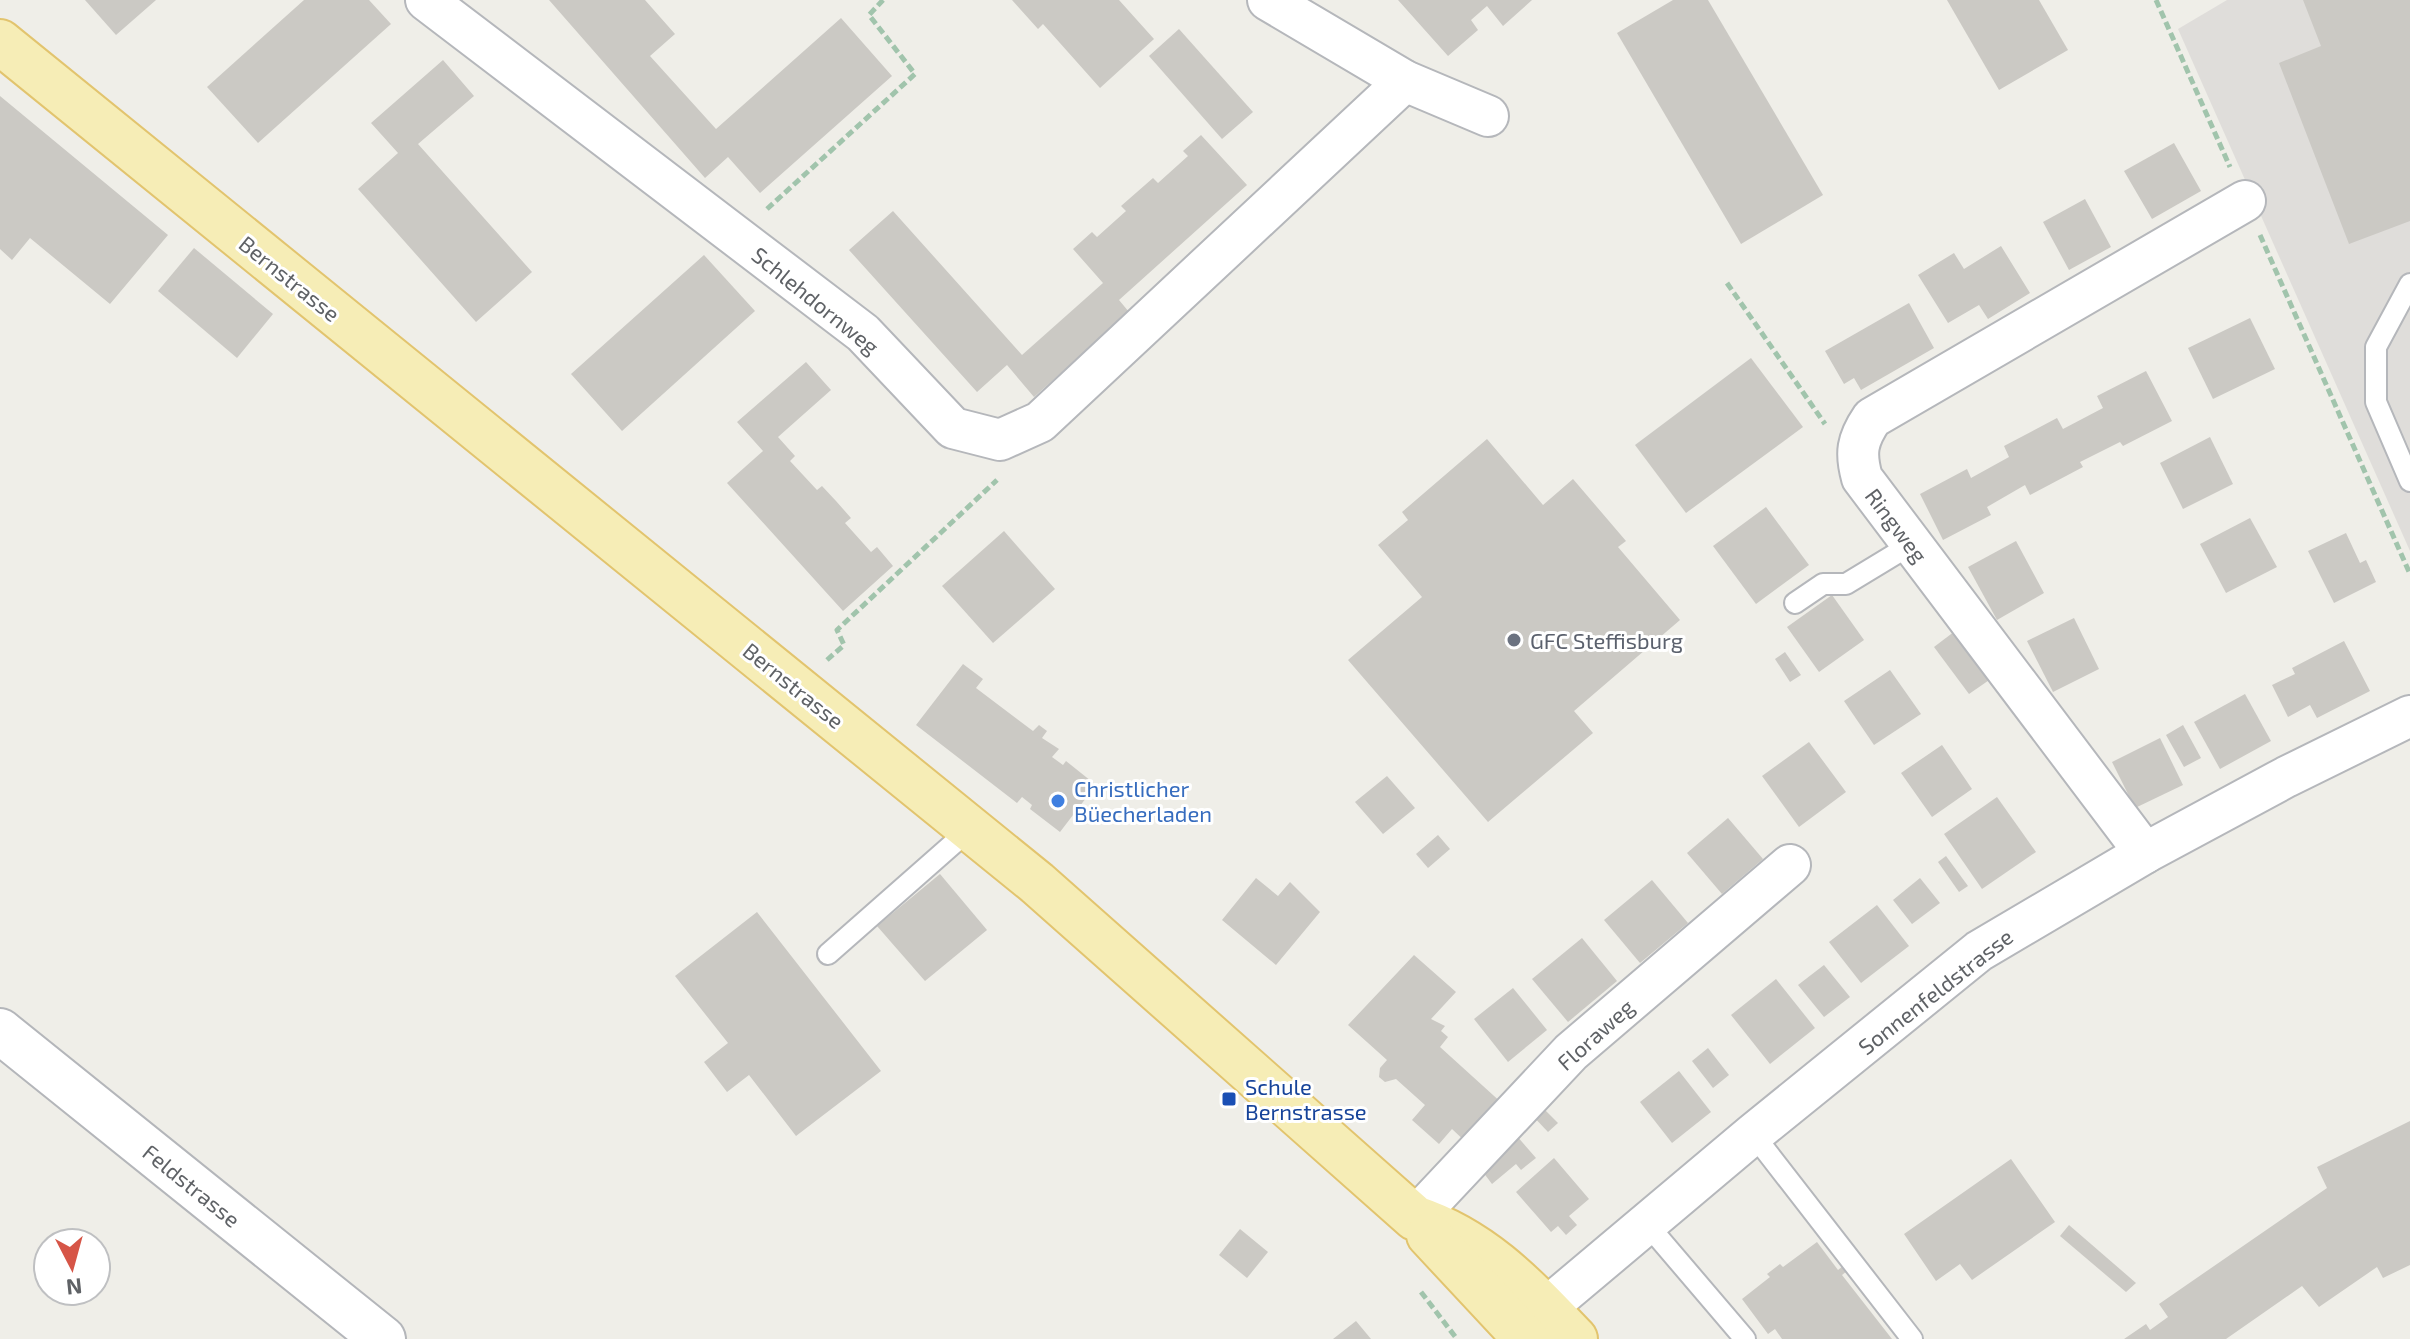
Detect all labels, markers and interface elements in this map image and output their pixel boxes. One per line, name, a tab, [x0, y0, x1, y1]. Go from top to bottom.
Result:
street label: Bernstrasse	[235, 230, 345, 326]
street label: Schlehdornweg	[747, 241, 885, 359]
street label: Ringweg	[1861, 483, 1933, 567]
place label: GFC Steffisburg	[1530, 627, 1683, 653]
marker: GFC Steffisburg	[1505, 631, 1523, 649]
street label: Bernstrasse	[739, 637, 849, 733]
place label: Christlicher Büecherladen	[1074, 775, 1212, 826]
marker: Christlicher Büecherladen	[1049, 792, 1067, 810]
street label: Sonnenfeldstrasse	[1853, 923, 2017, 1059]
street label: Floraweg	[1551, 993, 1639, 1075]
place label: Schule Bernstrasse	[1245, 1073, 1367, 1124]
marker: Schule Bernstrasse	[1220, 1090, 1238, 1108]
street label: Feldstrasse	[138, 1138, 246, 1232]
north arrow	[32, 1227, 112, 1307]
text: N	[65, 1274, 83, 1302]

